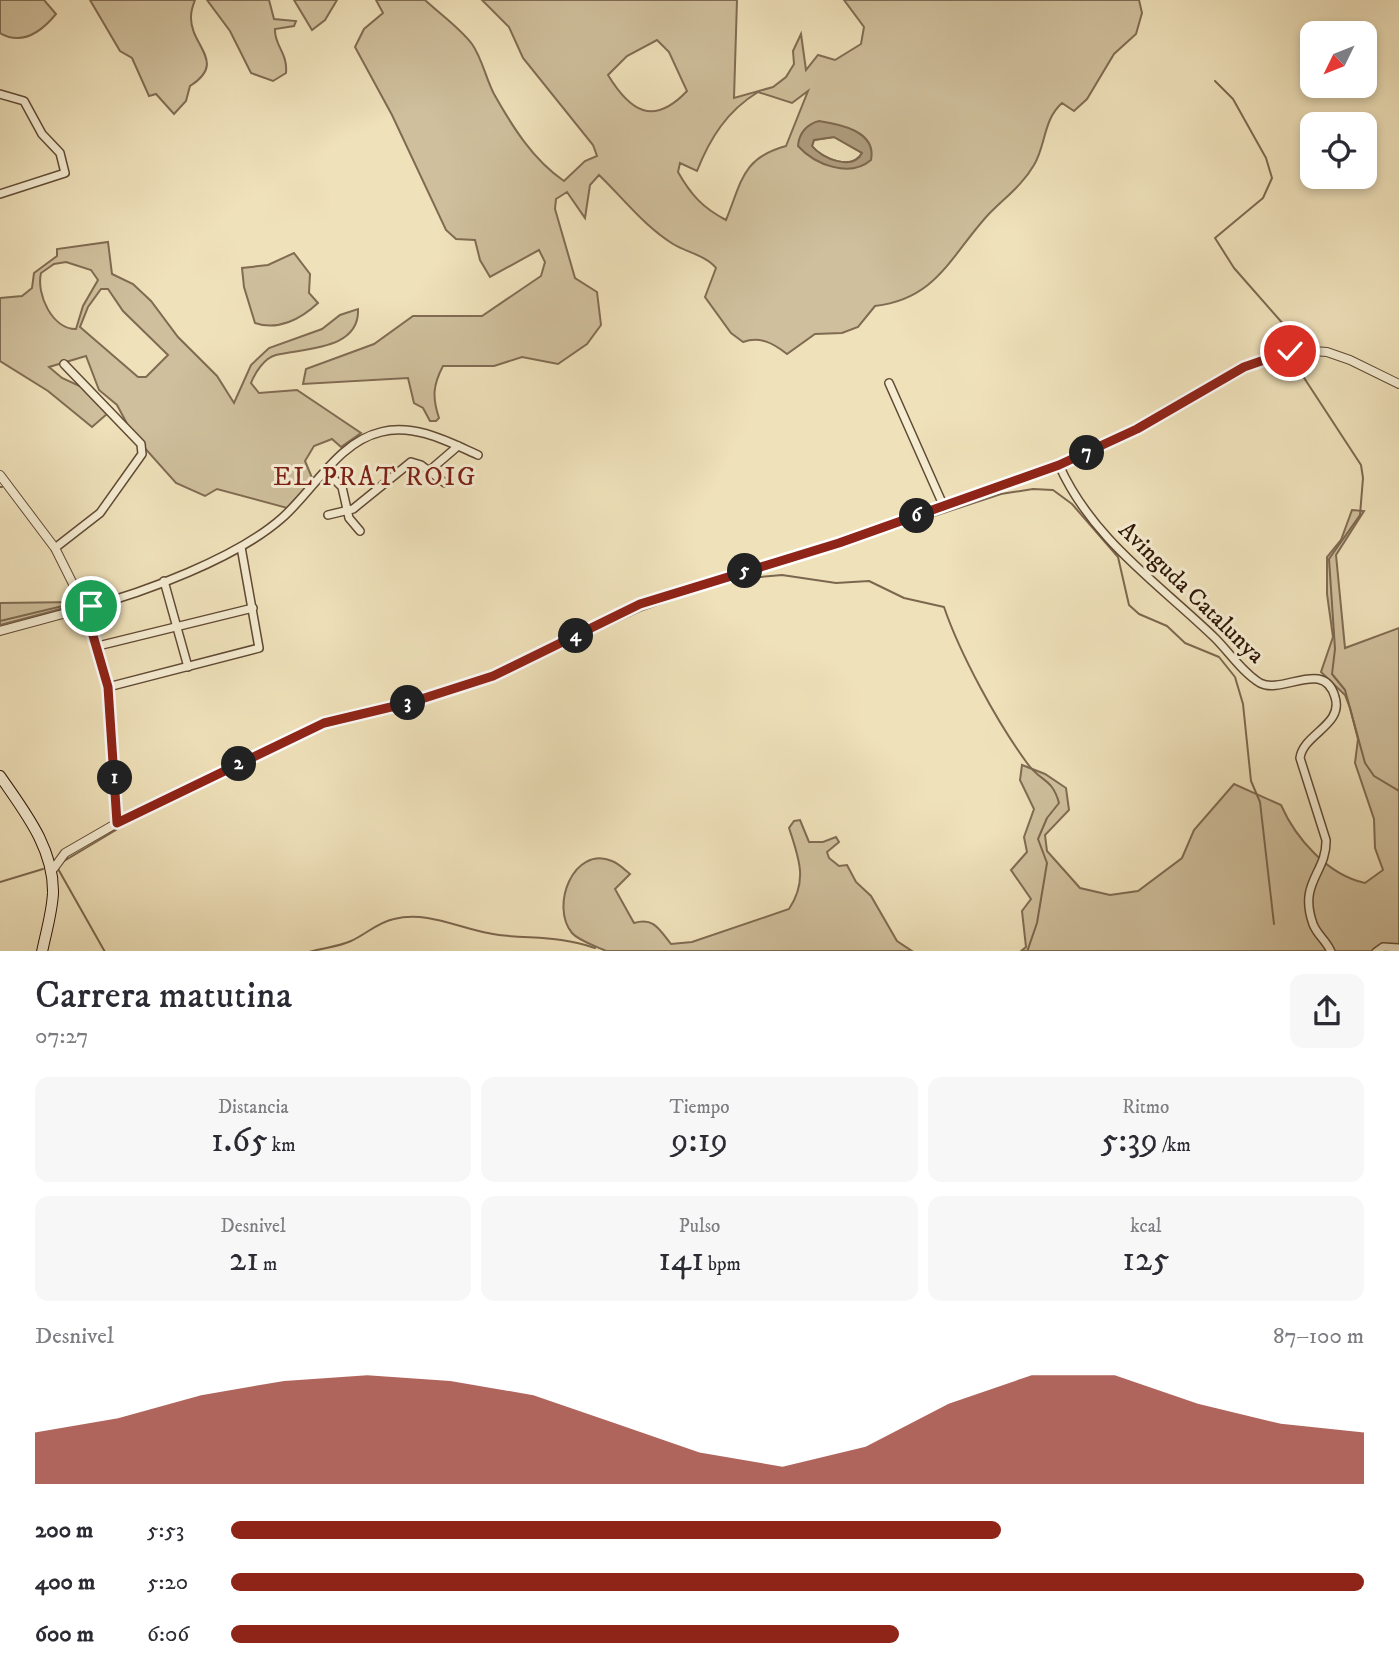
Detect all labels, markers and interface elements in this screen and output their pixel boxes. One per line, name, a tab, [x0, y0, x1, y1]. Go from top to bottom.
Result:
north arrow	[1300, 21, 1377, 98]
map controls	[1300, 21, 1377, 189]
button: locate	[1300, 112, 1377, 189]
pin	[1260, 321, 1320, 381]
icon: check	[1271, 332, 1309, 370]
pin: 7	[1070, 435, 1104, 470]
text: 7	[1081, 441, 1092, 464]
district label: EL PRAT ROIG	[273, 461, 477, 494]
pin: 6	[900, 498, 934, 534]
text: 6	[912, 504, 921, 527]
street label: Avinguda Catalunya	[1112, 515, 1271, 671]
pin: 5	[728, 554, 762, 588]
text: 5	[740, 559, 749, 582]
pin	[61, 576, 121, 636]
icon: arrive	[72, 587, 110, 625]
pin: 4	[558, 618, 594, 654]
text: 4	[570, 624, 581, 647]
pin: 3	[390, 686, 426, 720]
text: 3	[404, 691, 411, 714]
pin: 2	[222, 746, 256, 782]
text: 2	[234, 752, 243, 775]
pin: 1	[97, 760, 132, 796]
text: 1	[111, 766, 118, 789]
text: Carrera matutina	[35, 972, 292, 1020]
button: share	[1290, 974, 1364, 1048]
text: 07:27	[35, 1022, 88, 1051]
text: Distancia	[218, 1096, 288, 1119]
text: Tiempo	[669, 1096, 730, 1119]
text: Ritmo	[1122, 1096, 1169, 1119]
text: 1.65	[211, 1119, 268, 1163]
text: 9:19	[671, 1119, 728, 1163]
text: 5:39	[1101, 1119, 1158, 1163]
text: km	[268, 1134, 295, 1157]
text: /km	[1158, 1134, 1191, 1157]
text: Desnivel	[221, 1215, 286, 1238]
text: Pulso	[679, 1215, 720, 1238]
text: kcal	[1130, 1215, 1161, 1238]
text: 21	[229, 1238, 259, 1282]
text: 141	[658, 1238, 704, 1282]
text: 125	[1122, 1238, 1169, 1282]
text: m	[259, 1253, 277, 1276]
text: bpm	[704, 1253, 741, 1276]
text: Desnivel	[35, 1322, 114, 1351]
text: 87–100 m	[1273, 1322, 1364, 1351]
text: 200 m	[35, 1516, 93, 1545]
text: 5:53	[147, 1516, 184, 1545]
text: 400 m	[35, 1568, 95, 1597]
text: 5:20	[147, 1568, 188, 1597]
text: 600 m	[35, 1620, 94, 1649]
text: 6:06	[147, 1620, 189, 1649]

